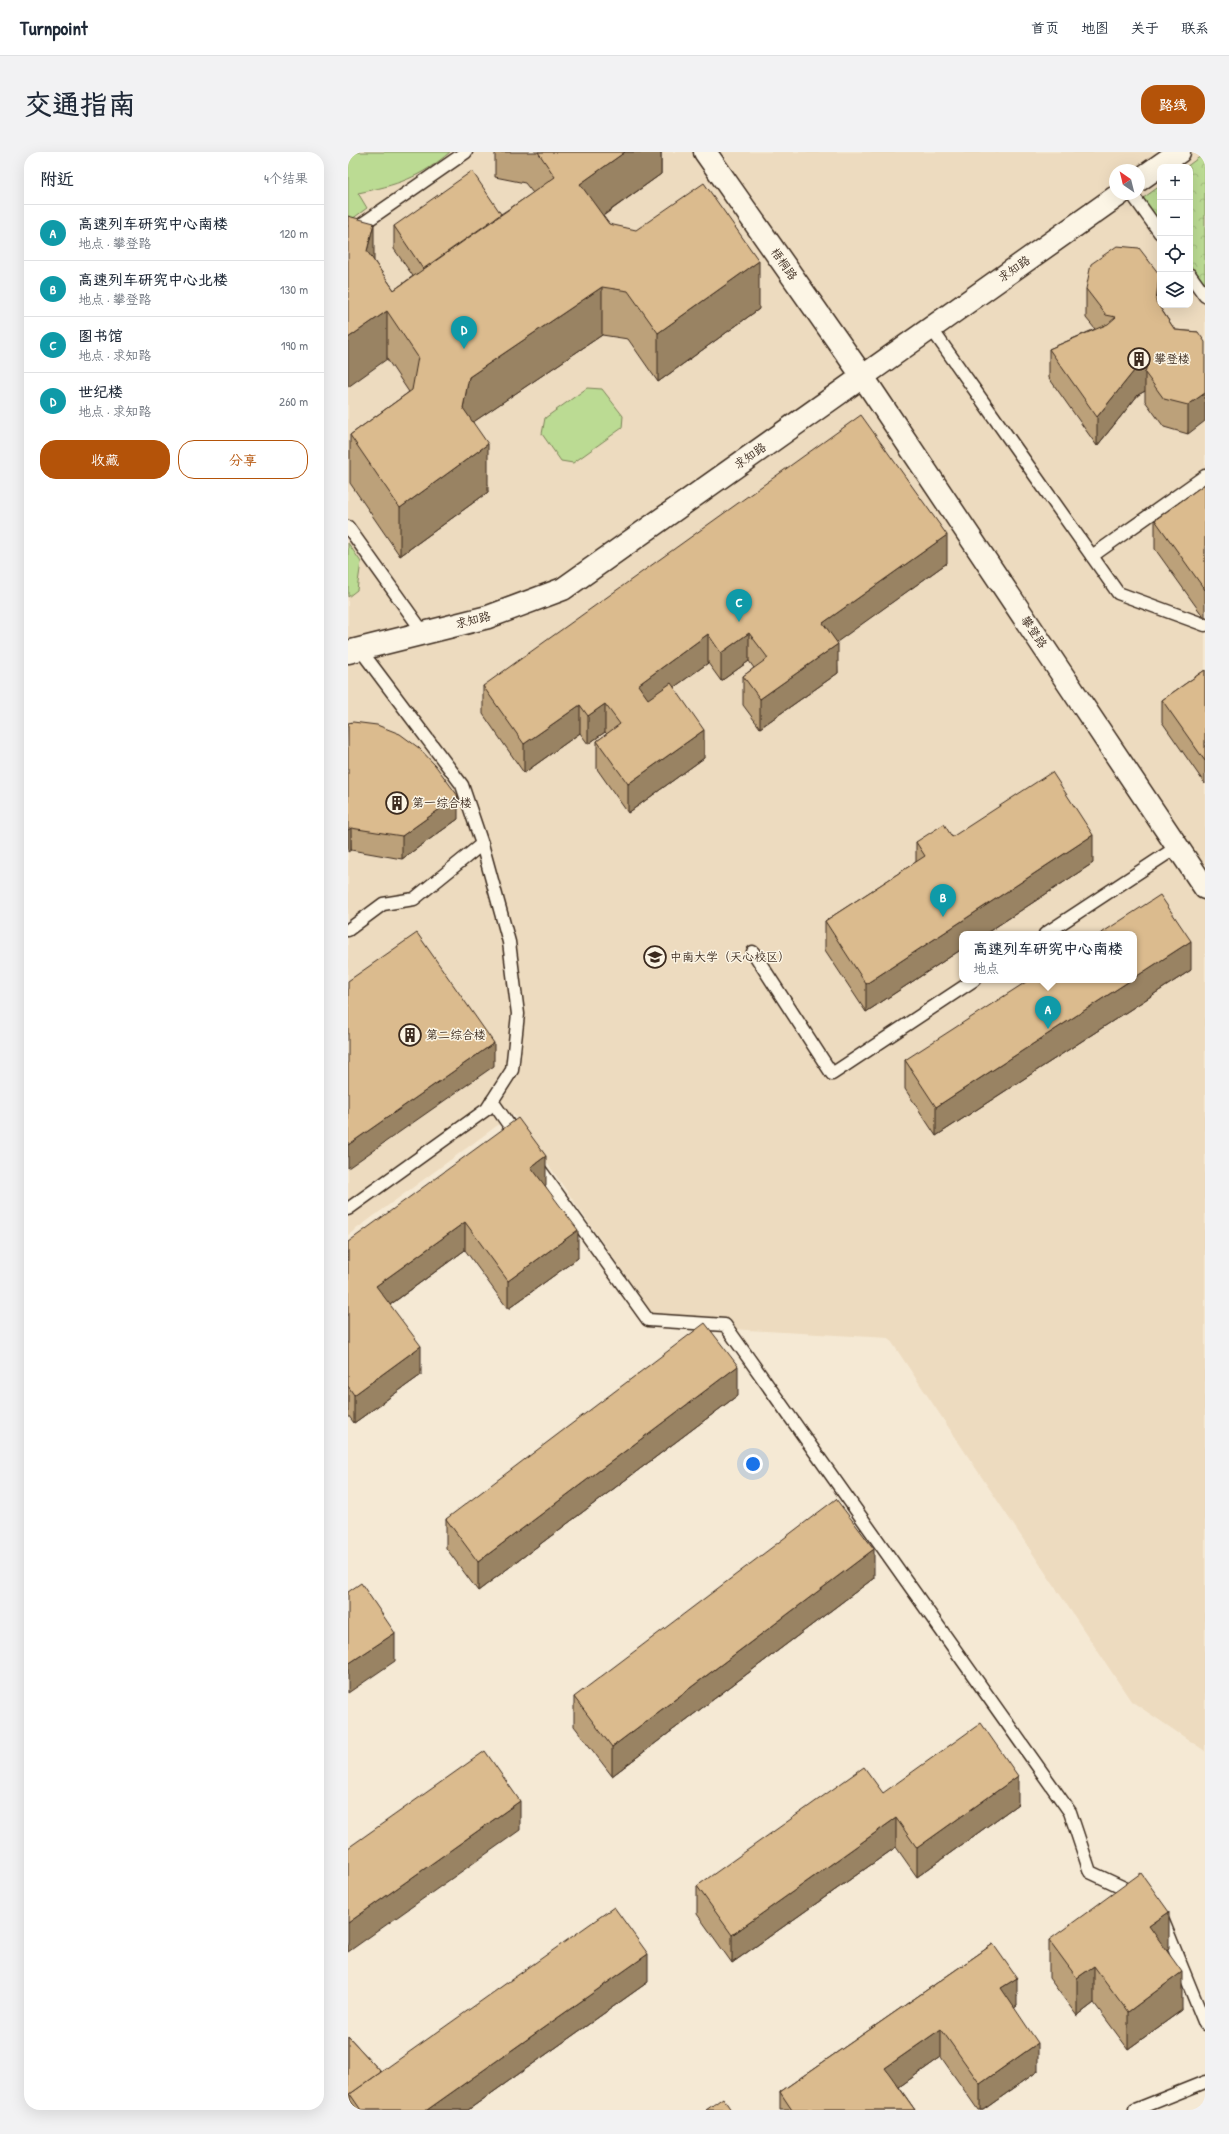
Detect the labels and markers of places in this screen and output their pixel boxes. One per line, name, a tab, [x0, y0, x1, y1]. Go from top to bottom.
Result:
pin: D	[451, 316, 477, 349]
building icon: 攀登楼	[1126, 346, 1152, 372]
place label: 攀登楼	[1154, 350, 1190, 367]
pin: C	[726, 589, 752, 622]
building icon: 第一综合楼	[384, 790, 410, 816]
place label: 第一综合楼	[412, 794, 472, 811]
pin: B	[930, 884, 956, 917]
school or university icon: 中南大学（天心校区）	[642, 944, 668, 970]
place label: 中南大学（天心校区）	[670, 948, 790, 965]
pin: A	[1035, 996, 1061, 1029]
building icon: 第二综合楼	[397, 1022, 423, 1048]
place label: 第二综合楼	[426, 1026, 486, 1043]

